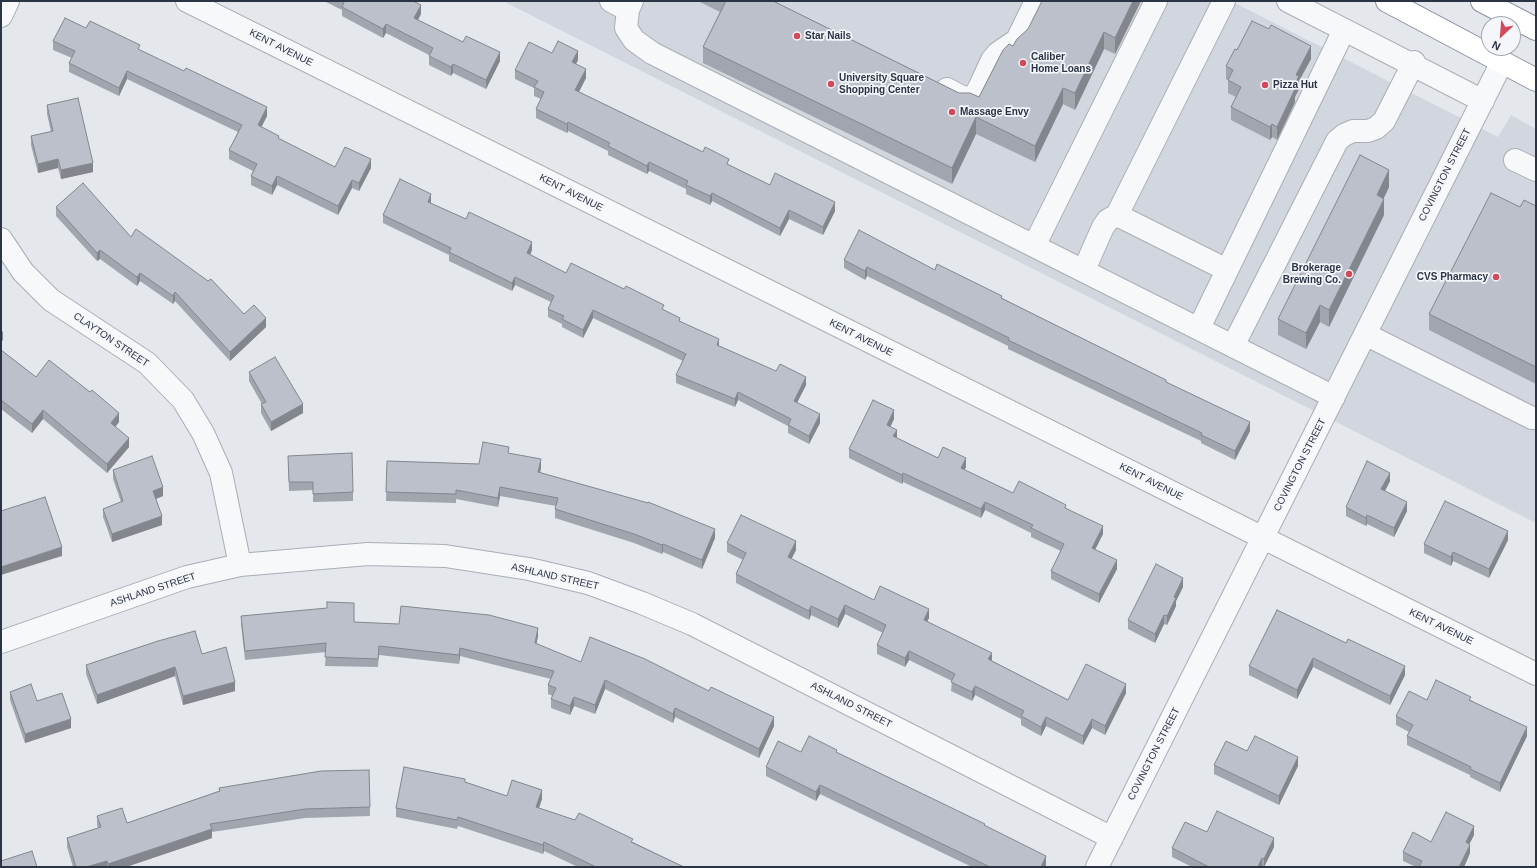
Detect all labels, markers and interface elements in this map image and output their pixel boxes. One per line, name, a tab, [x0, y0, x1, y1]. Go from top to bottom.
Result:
north arrow	[1481, 16, 1521, 56]
street label: KENT AVENUE	[247, 27, 315, 69]
place label: Star Nails	[805, 30, 851, 42]
marker: Star Nails	[792, 31, 802, 41]
text: N	[1490, 39, 1502, 53]
place label: Caliber Home Loans	[1031, 51, 1091, 74]
marker: Caliber Home Loans	[1018, 58, 1028, 68]
place label: University Square Shopping Center	[839, 72, 924, 96]
marker: University Square Shopping Center	[826, 79, 836, 89]
place label: Pizza Hut	[1273, 79, 1317, 91]
marker: Pizza Hut	[1260, 80, 1270, 90]
place label: Massage Envy	[960, 106, 1029, 118]
marker: Massage Envy	[947, 107, 957, 117]
street label: COVINGTON STREET	[1416, 127, 1474, 223]
street label: KENT AVENUE	[537, 172, 605, 214]
place label: Brokerage Brewing Co.	[1283, 262, 1341, 286]
marker: Brokerage Brewing Co.	[1344, 269, 1354, 279]
place label: CVS Pharmacy	[1417, 271, 1488, 283]
marker: CVS Pharmacy	[1491, 272, 1501, 282]
street label: CLAYTON STREET	[71, 310, 151, 370]
street label: KENT AVENUE	[827, 317, 895, 359]
street label: COVINGTON STREET	[1271, 417, 1329, 513]
street label: KENT AVENUE	[1117, 461, 1185, 503]
street label: ASHLAND STREET	[510, 561, 600, 593]
street label: ASHLAND STREET	[109, 570, 197, 610]
street label: KENT AVENUE	[1407, 606, 1475, 648]
street label: ASHLAND STREET	[808, 679, 894, 731]
street label: COVINGTON STREET	[1125, 706, 1183, 802]

